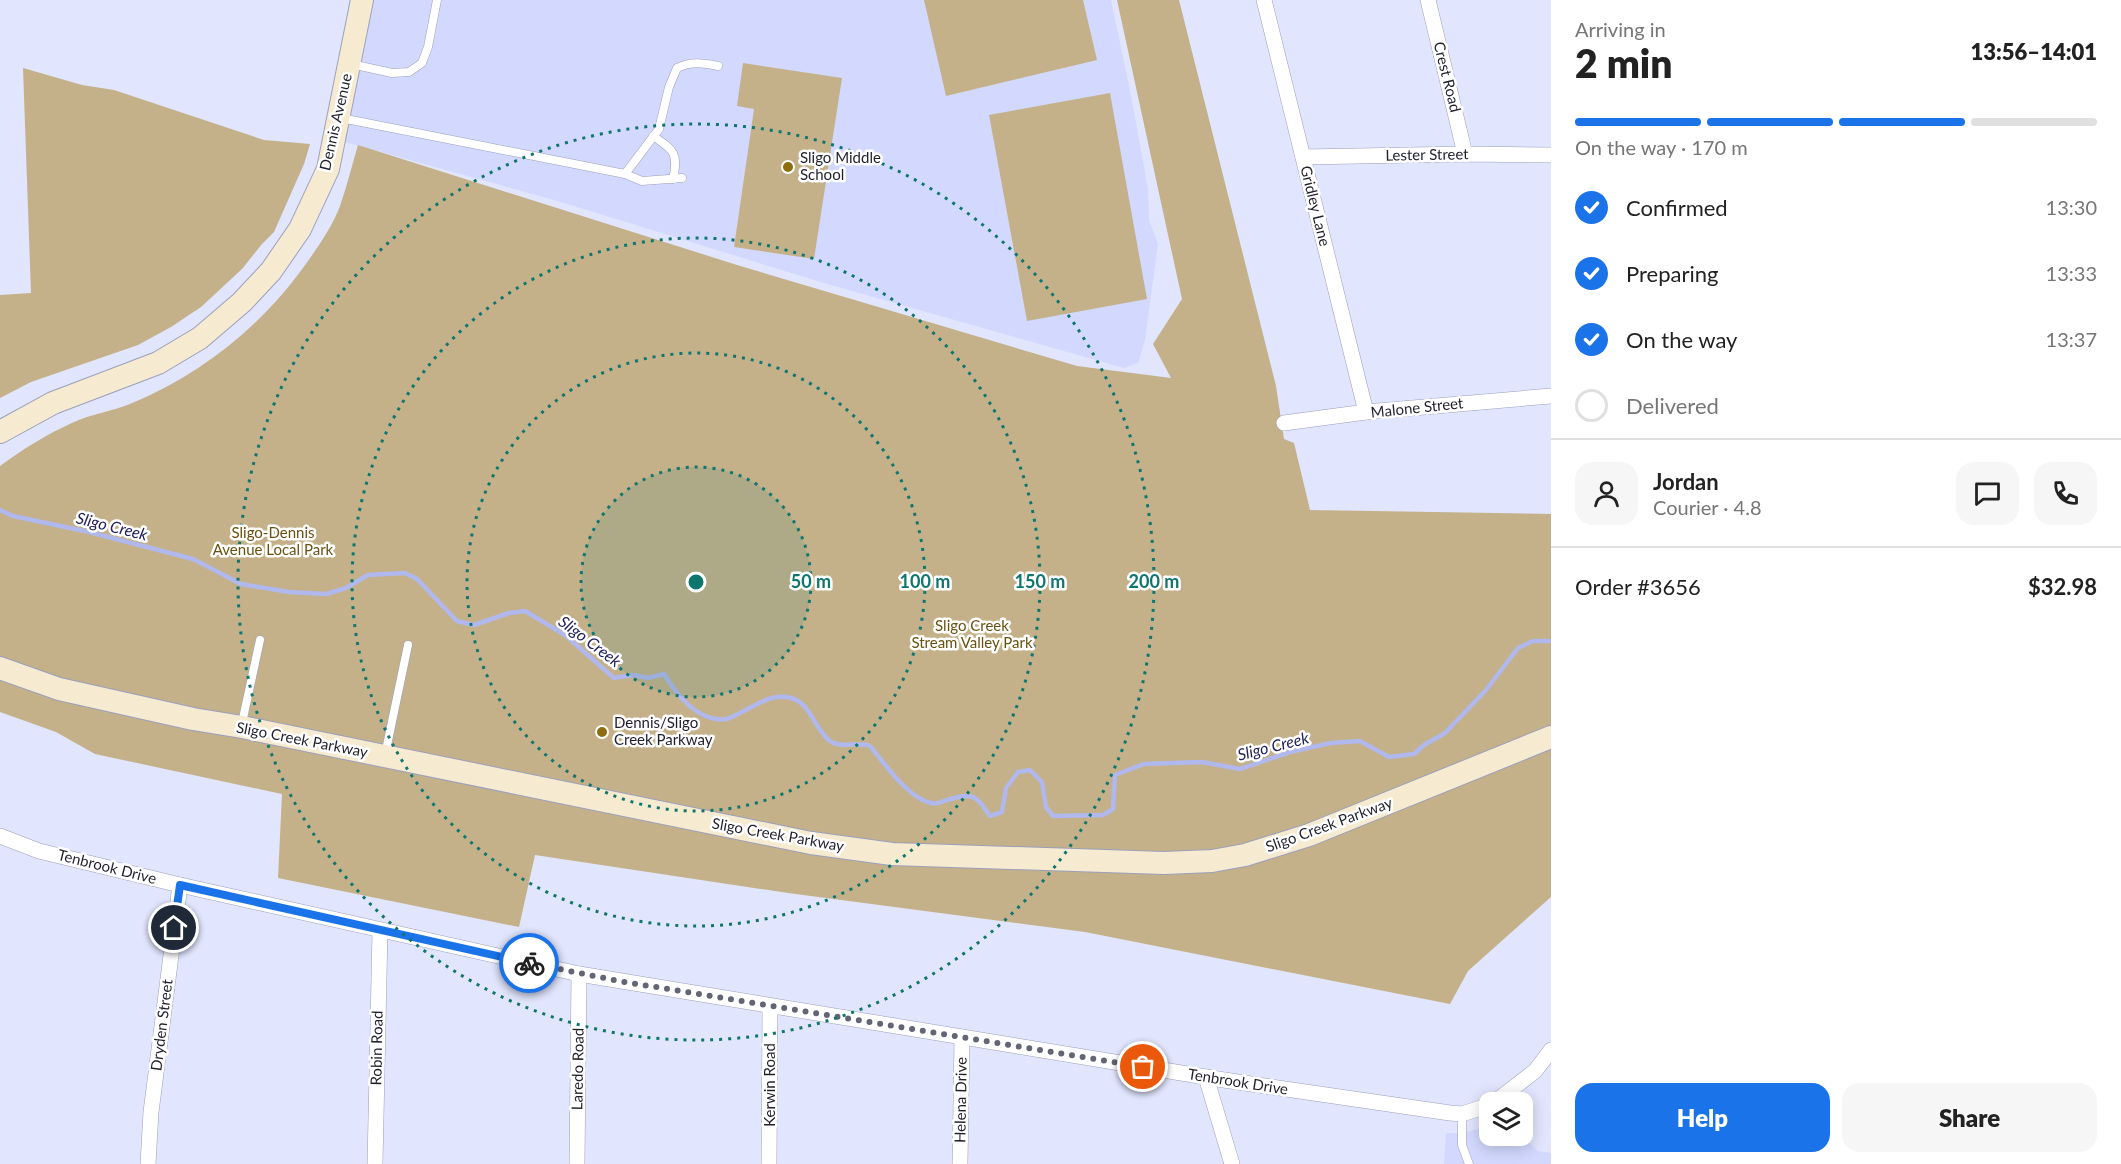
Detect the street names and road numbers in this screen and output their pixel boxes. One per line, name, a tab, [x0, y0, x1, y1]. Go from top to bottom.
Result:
street label: Crest Road	[1431, 40, 1465, 114]
street label: Dennis Avenue	[315, 71, 355, 172]
street label: Lester Street	[1385, 144, 1469, 164]
street label: Gridley Lane	[1297, 164, 1335, 248]
street label: Malone Street	[1370, 393, 1465, 421]
street label: Sligo Creek Parkway	[235, 717, 370, 761]
street label: Sligo Creek Parkway	[1263, 793, 1395, 855]
street label: Sligo Creek Parkway	[711, 814, 846, 855]
street label: Tenbrook Drive	[56, 845, 159, 887]
street label: Dryden Street	[146, 977, 176, 1072]
street label: Robin Road	[366, 1010, 386, 1086]
street label: Laredo Road	[567, 1028, 587, 1110]
street label: Kerwin Road	[760, 1043, 778, 1127]
street label: Helena Drive	[950, 1057, 970, 1143]
street label: Tenbrook Drive	[1187, 1064, 1290, 1098]

